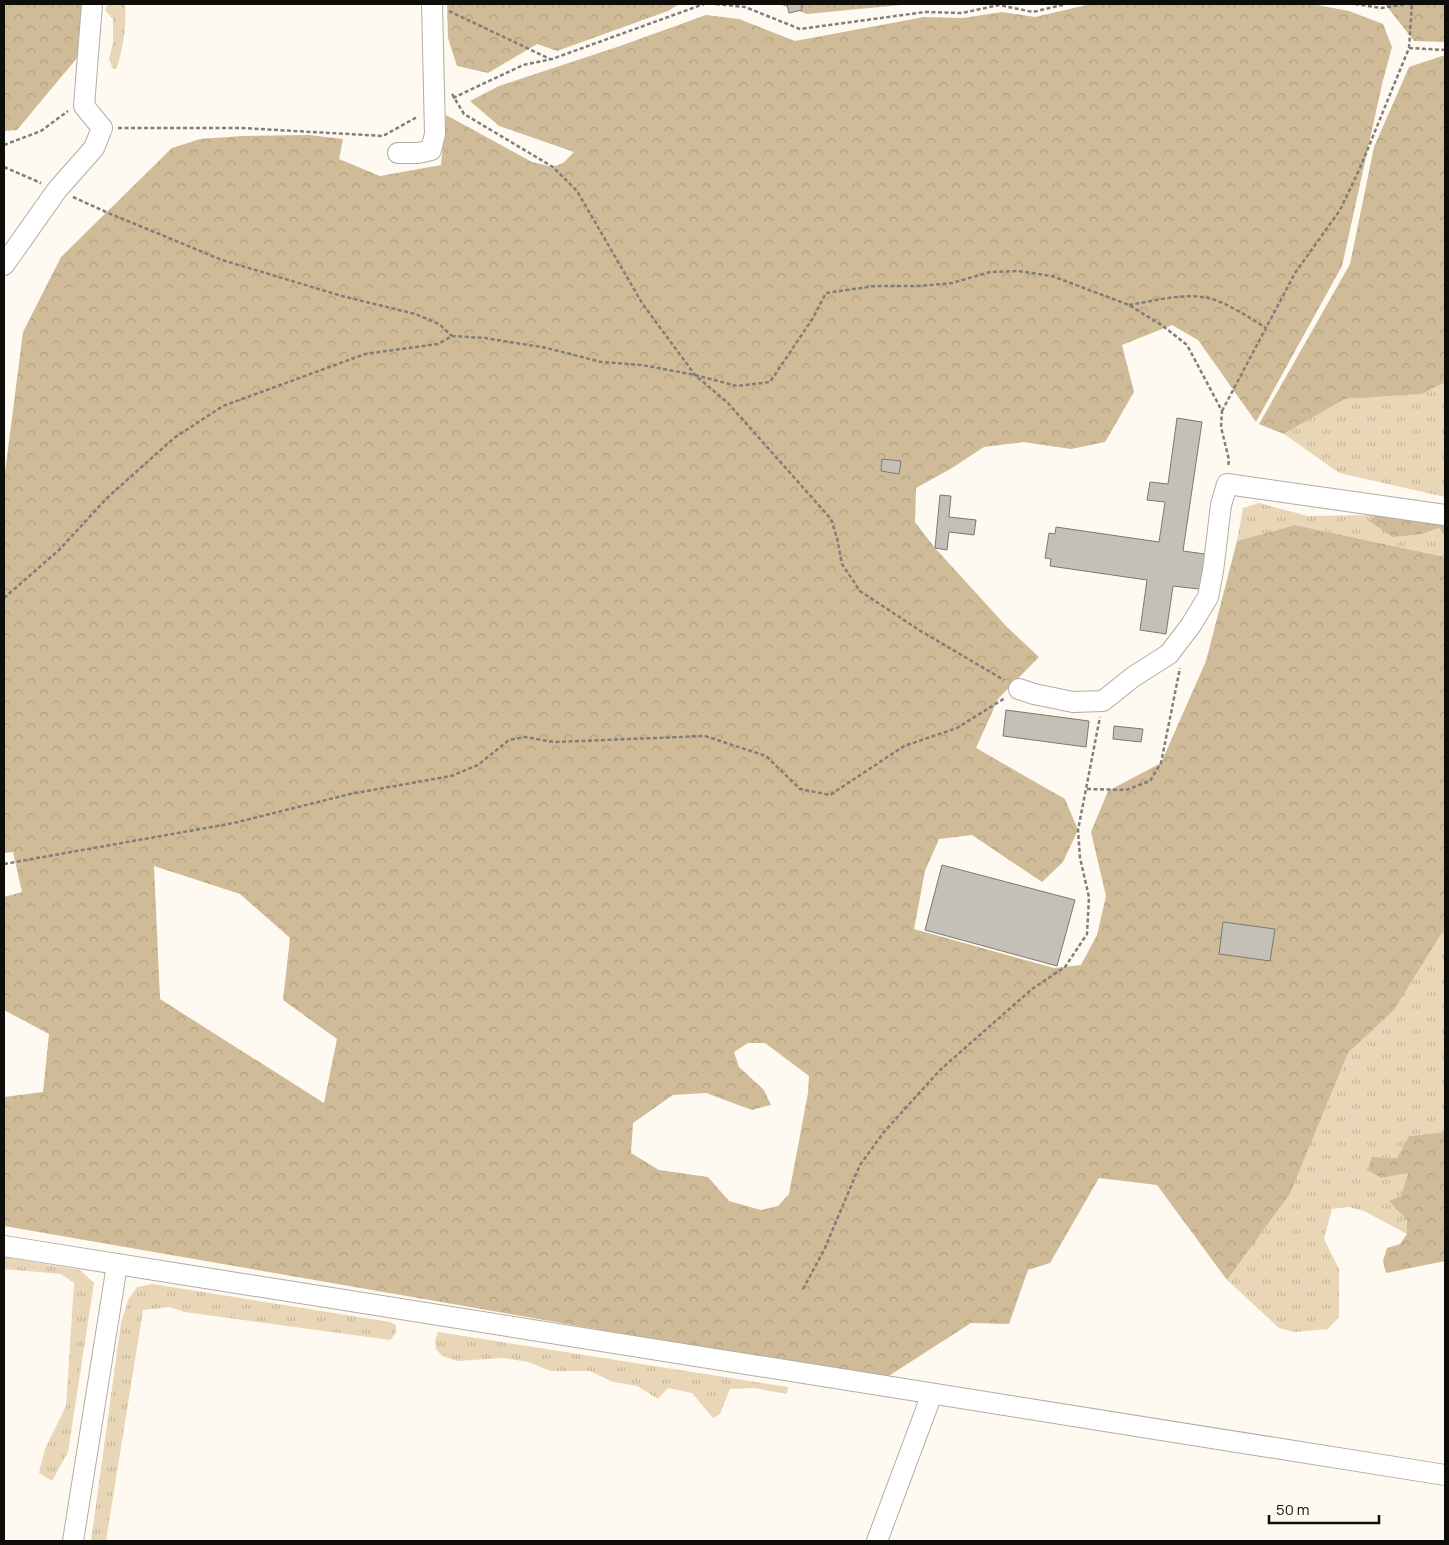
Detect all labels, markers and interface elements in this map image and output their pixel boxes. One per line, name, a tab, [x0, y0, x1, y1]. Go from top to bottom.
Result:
scale bar	[1269, 1492, 1379, 1524]
text: 50 m	[1276, 1499, 1310, 1520]

